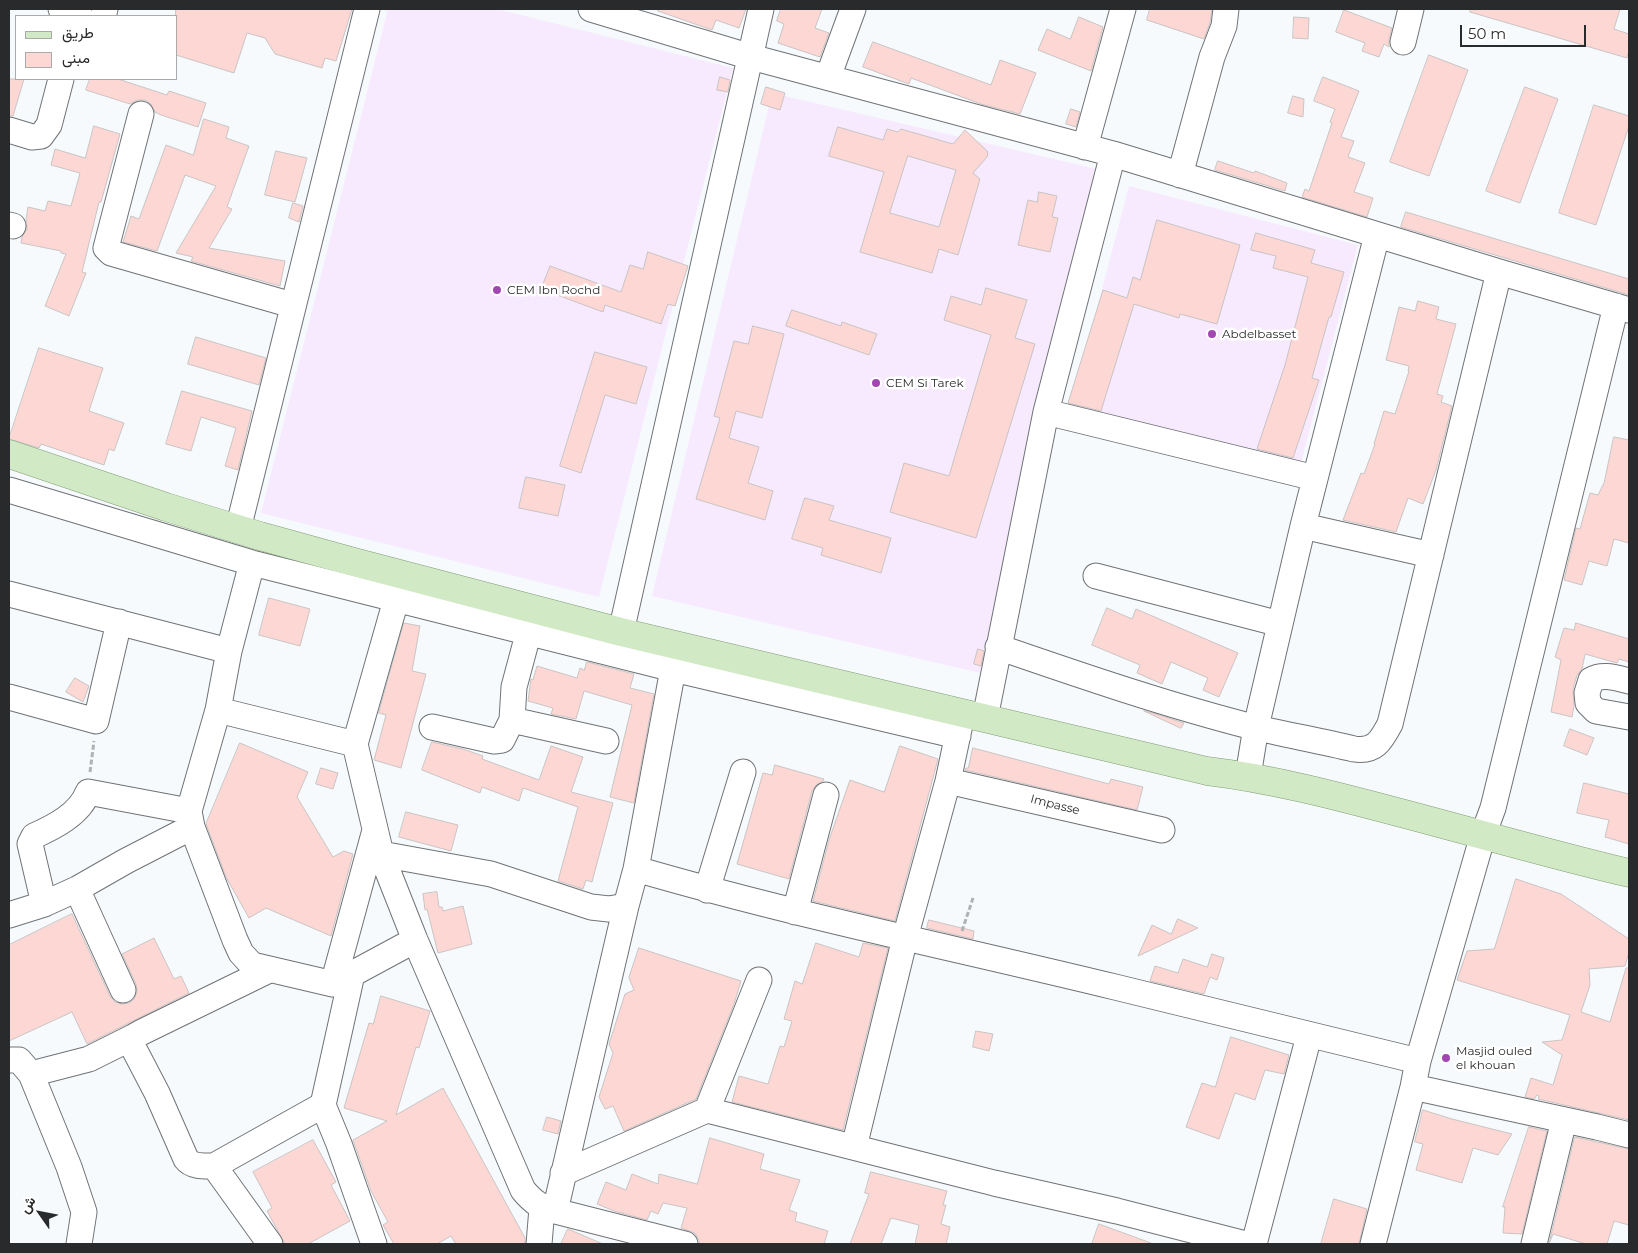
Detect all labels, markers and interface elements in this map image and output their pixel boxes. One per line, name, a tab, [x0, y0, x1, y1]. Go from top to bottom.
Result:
legend	[15, 15, 178, 80]
scale bar	[1463, 15, 1589, 47]
text: طريق	[62, 23, 94, 42]
text: 50 m	[1468, 24, 1506, 43]
text: مبنى	[62, 48, 90, 67]
place label: CEM Ibn Rochd	[507, 283, 600, 297]
marker: CEM Ibn Rochd	[491, 284, 503, 296]
place label: Abdelbasset	[1222, 327, 1296, 341]
marker: Abdelbasset	[1206, 328, 1218, 340]
place label: CEM Si Tarek	[886, 376, 964, 390]
marker: CEM Si Tarek	[870, 377, 882, 389]
street label: Impasse	[1029, 792, 1081, 818]
place label: Masjid ouled el khouan	[1456, 1044, 1532, 1072]
marker: Masjid ouled el khouan	[1440, 1052, 1452, 1064]
north arrow	[15, 1188, 65, 1238]
text: ش	[15, 1193, 40, 1217]

